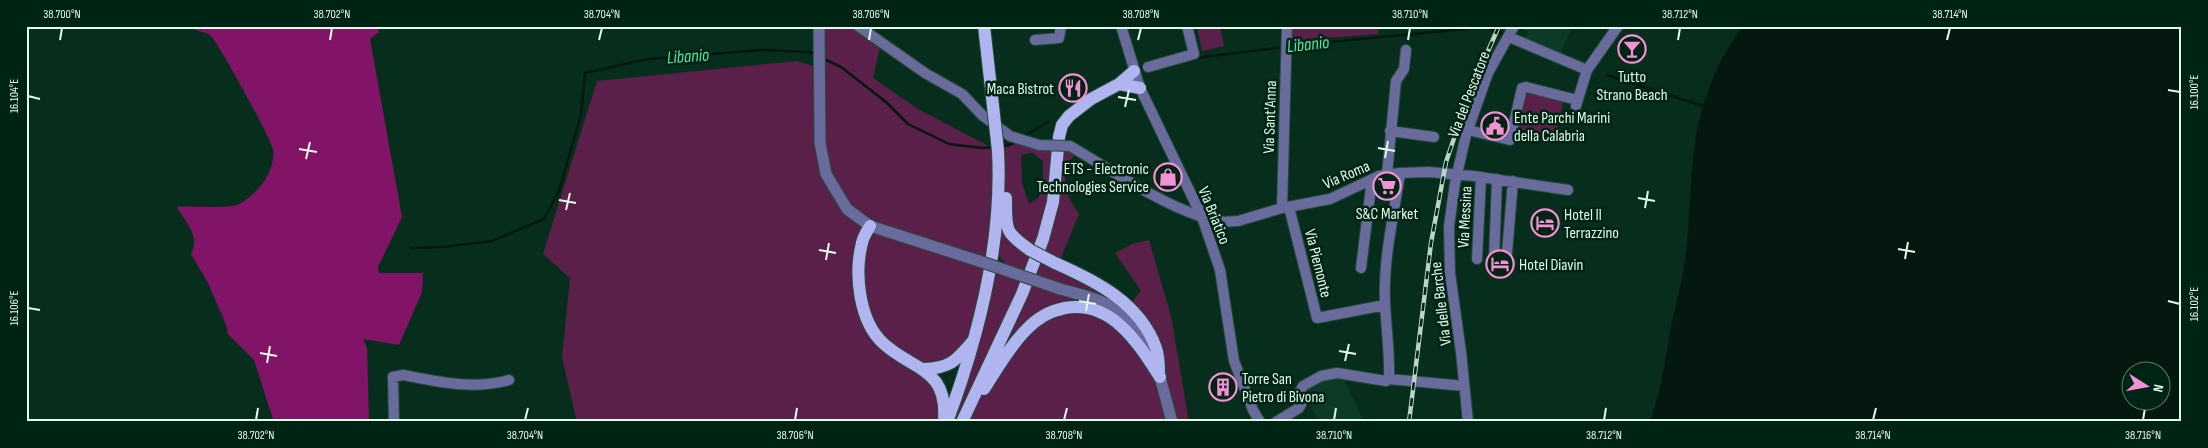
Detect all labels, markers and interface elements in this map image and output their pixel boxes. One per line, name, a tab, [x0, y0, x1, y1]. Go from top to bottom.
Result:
text: 38.700°N	[43, 7, 81, 22]
text: 38.702°N	[314, 7, 350, 22]
text: 38.704°N	[584, 7, 620, 22]
text: 38.706°N	[852, 7, 890, 22]
text: 38.708°N	[1122, 7, 1160, 22]
text: 38.710°N	[1392, 7, 1428, 22]
text: 38.712°N	[1662, 7, 1698, 22]
text: 38.714°N	[1932, 7, 1968, 22]
water label: Libanio	[1286, 32, 1331, 57]
bar icon: Tutto Strano Beach	[1617, 34, 1647, 64]
water label: Libanio	[666, 44, 711, 68]
street label: Via del Pescatore	[1444, 49, 1495, 140]
place label: Tutto Strano Beach	[1596, 68, 1668, 105]
restaurant icon: Maca Bistrot	[1058, 73, 1088, 103]
text: 16.100°E	[2187, 74, 2202, 109]
text: 16.104°E	[7, 79, 22, 113]
place label: Maca Bistrot	[987, 80, 1054, 99]
street label: Via Sant'Anna	[1260, 80, 1281, 154]
place label: Ente Parchi Marini della Calabria	[1514, 109, 1610, 146]
public building icon: Ente Parchi Marini della Calabria	[1480, 111, 1510, 141]
street label: Via Roma	[1320, 157, 1373, 194]
place label: ETS - Electronic Technologies Service	[1037, 160, 1149, 197]
shop icon: ETS - Electronic Technologies Service	[1153, 162, 1183, 192]
supermarket icon: S&C Market	[1372, 171, 1402, 201]
street label: Via Briatico	[1193, 184, 1234, 247]
street label: Via Messina	[1454, 186, 1477, 249]
place label: S&C Market	[1356, 205, 1418, 224]
place label: Hotel Il Terrazzino	[1564, 206, 1619, 243]
hotel icon: Hotel Il Terrazzino	[1530, 208, 1560, 238]
street label: Via Piemonte	[1300, 227, 1335, 300]
hotel icon: Hotel Diavin	[1485, 249, 1515, 279]
place label: Hotel Diavin	[1519, 256, 1583, 275]
street label: Via delle Barche	[1427, 261, 1456, 347]
text: 16.102°E	[2187, 287, 2202, 321]
text: 16.106°E	[7, 291, 22, 325]
north arrow	[2120, 360, 2170, 410]
place label: Torre San Pietro di Bivona	[1242, 370, 1325, 407]
building icon: Torre San Pietro di Bivona	[1208, 372, 1238, 402]
text: N	[2149, 383, 2167, 394]
text: 38.702°N	[238, 428, 274, 443]
text: 38.704°N	[507, 428, 543, 443]
text: 38.706°N	[776, 428, 814, 443]
text: 38.708°N	[1045, 428, 1083, 443]
text: 38.710°N	[1316, 428, 1352, 443]
text: 38.712°N	[1586, 428, 1622, 443]
text: 38.714°N	[1855, 428, 1891, 443]
text: 38.716°N	[2125, 428, 2161, 443]

